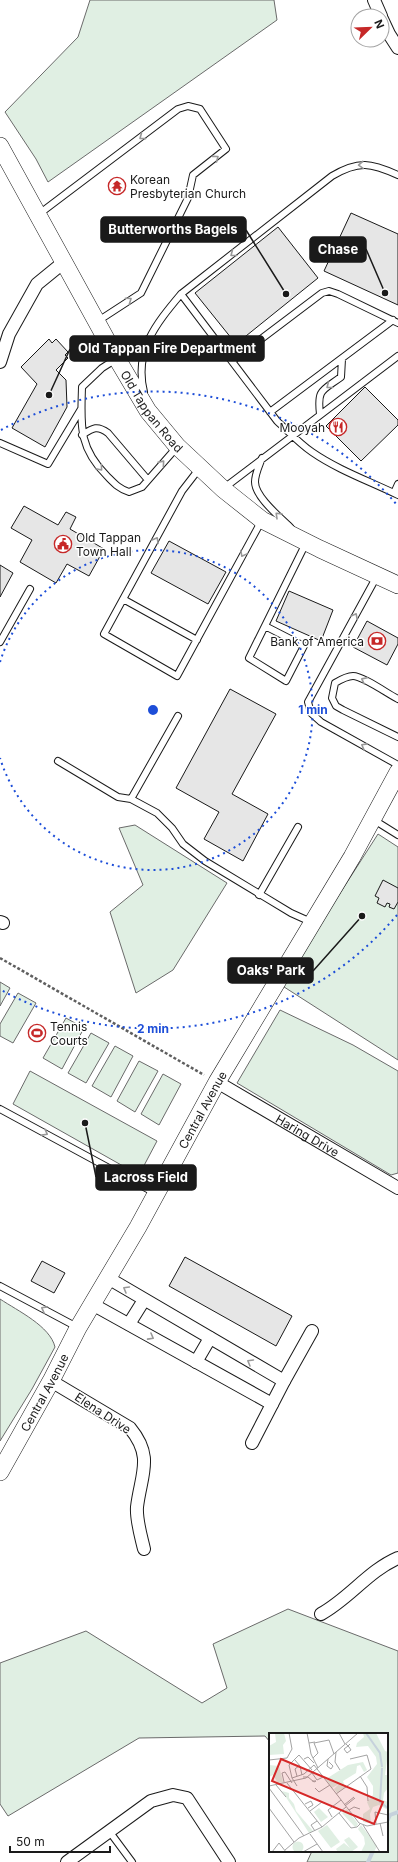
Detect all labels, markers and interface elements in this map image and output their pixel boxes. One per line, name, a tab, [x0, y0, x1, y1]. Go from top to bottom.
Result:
north arrow	[350, 8, 390, 48]
text: N	[371, 17, 387, 31]
one-way arrow	[139, 132, 146, 139]
one-way arrow	[212, 155, 219, 162]
one-way arrow	[358, 160, 364, 169]
place label: Korean Presbyterian Church	[130, 172, 246, 201]
temple icon: Korean Presbyterian Church	[107, 176, 127, 196]
callout: Butterworths Bagels	[101, 217, 246, 242]
text: Butterworths Bagels	[108, 221, 238, 237]
callout: Chase	[310, 237, 366, 262]
text: Chase	[318, 241, 358, 257]
one-way arrow	[230, 249, 237, 256]
one-way arrow	[125, 298, 132, 305]
callout: Old Tappan Fire Department	[70, 336, 264, 361]
text: Old Tappan Fire Department	[78, 340, 256, 356]
street label: Old Tappan Road	[118, 367, 186, 455]
one-way arrow	[326, 381, 333, 388]
restaurant icon: Mooyah	[328, 417, 348, 437]
place label: Mooyah	[279, 420, 325, 435]
one-way arrow	[158, 460, 165, 468]
one-way arrow	[96, 464, 103, 471]
one-way arrow	[275, 512, 283, 520]
place label: Old Tappan Town Hall	[76, 530, 141, 559]
public building icon: Old Tappan Town Hall	[53, 534, 73, 554]
one-way arrow	[151, 537, 158, 544]
one-way arrow	[240, 550, 248, 557]
one-way arrow	[350, 613, 358, 620]
bank icon: Bank of America	[367, 631, 387, 651]
place label: Bank of America	[270, 634, 364, 649]
one-way arrow	[361, 678, 368, 685]
text: 1 min	[298, 702, 328, 717]
centre of rings	[146, 703, 160, 717]
one-way arrow	[361, 744, 368, 751]
callout: Oaks' Park	[228, 958, 313, 983]
text: Oaks' Park	[237, 962, 306, 978]
place label: Tennis Courts	[50, 1019, 88, 1048]
text: 2 min	[137, 1021, 169, 1036]
sports icon: Tennis Courts	[27, 1023, 47, 1043]
street label: Central Avenue	[175, 1068, 230, 1151]
street label: Haring Drive	[273, 1111, 342, 1159]
one-way arrow	[41, 1129, 48, 1136]
callout: Lacross Field	[96, 1165, 196, 1190]
text: Lacross Field	[104, 1169, 188, 1185]
one-way arrow	[123, 1286, 130, 1294]
one-way arrow	[41, 1306, 48, 1314]
one-way arrow	[147, 1332, 154, 1339]
street label: Central Avenue	[17, 1351, 71, 1434]
one-way arrow	[247, 1359, 254, 1366]
street label: Elena Drive	[72, 1389, 134, 1437]
inset map	[269, 1733, 388, 1852]
scale bar	[10, 1828, 110, 1854]
text: 50 m	[16, 1834, 45, 1849]

